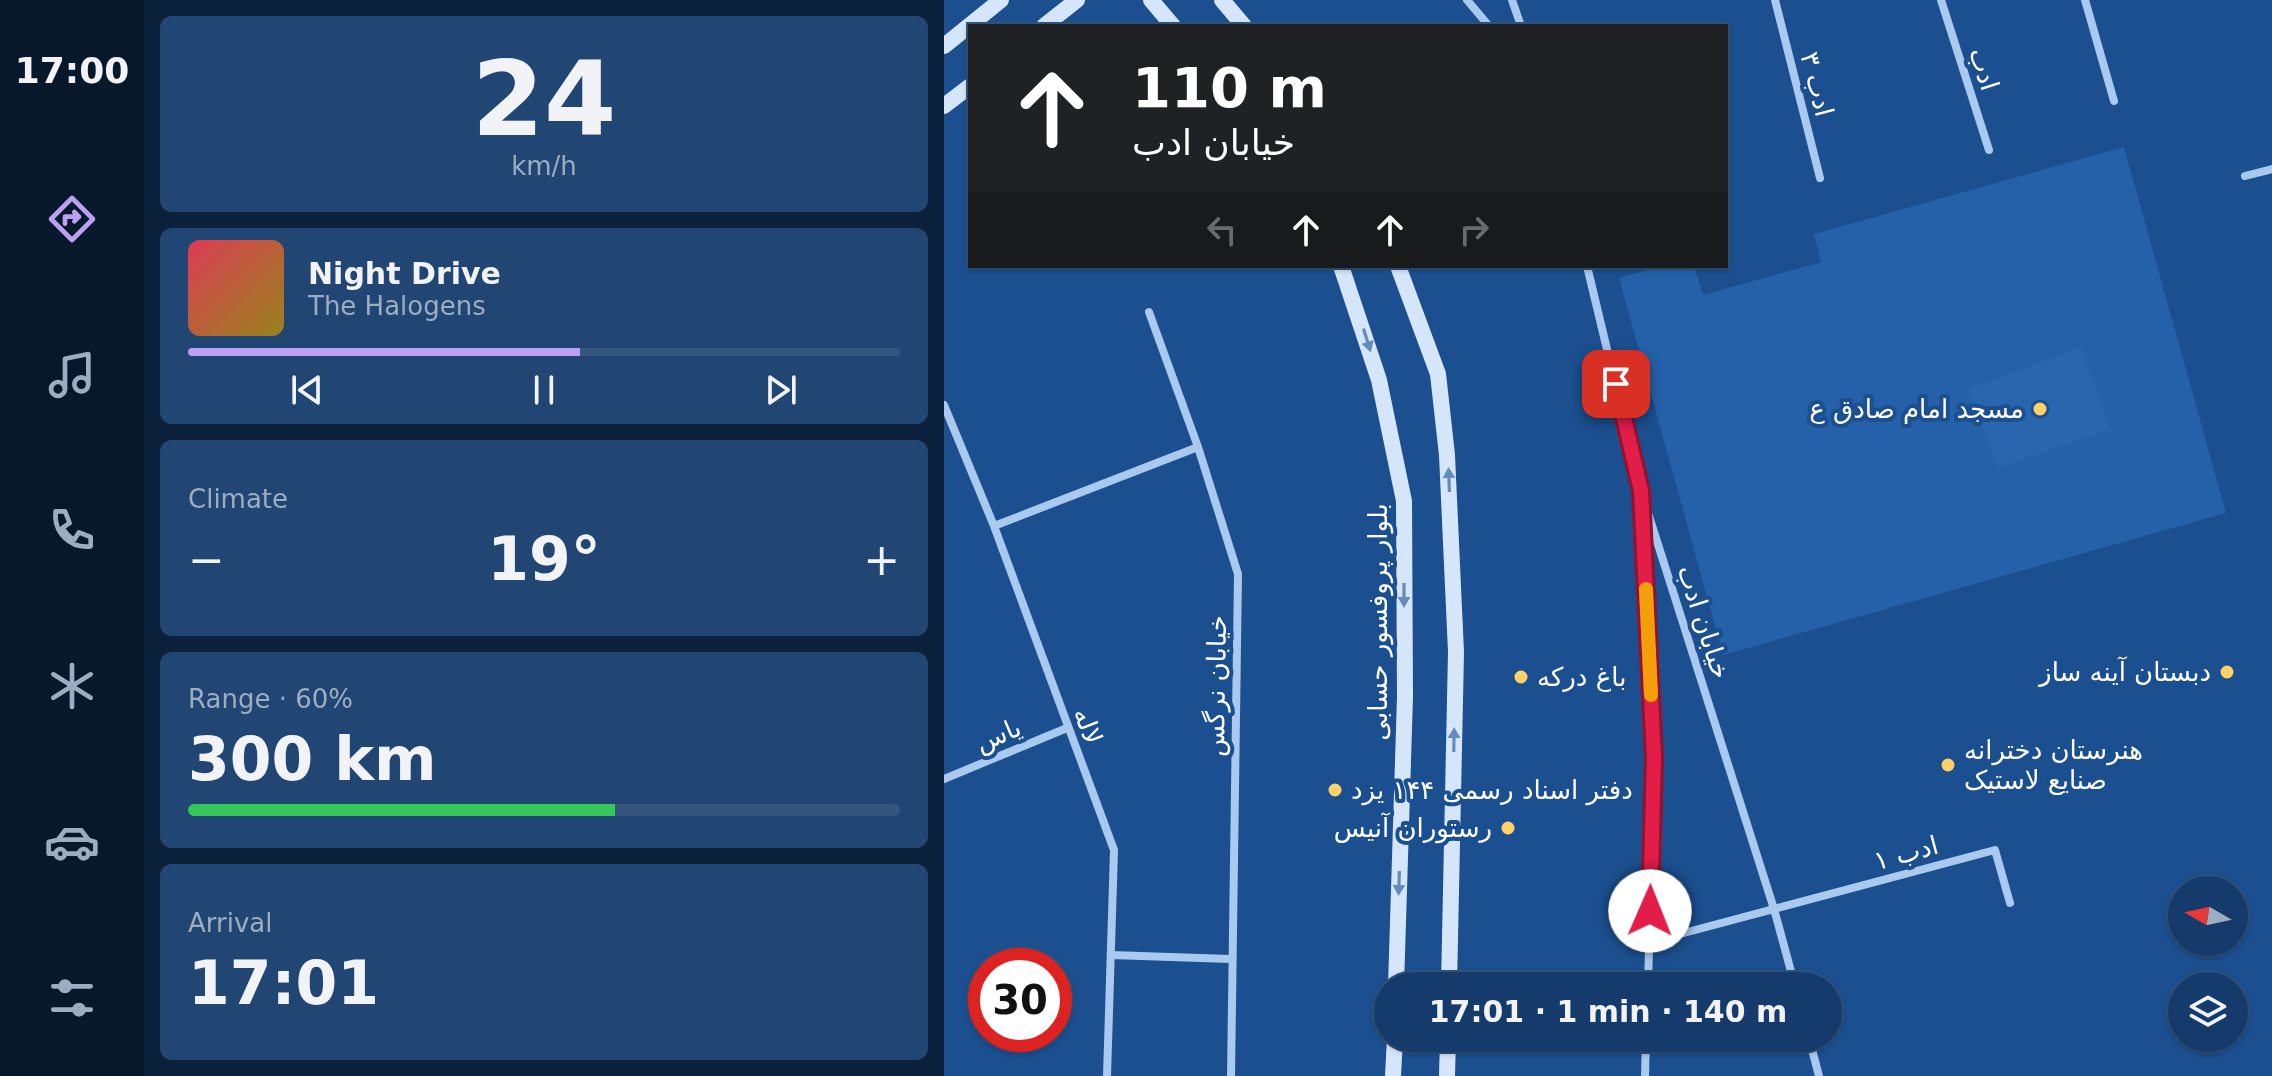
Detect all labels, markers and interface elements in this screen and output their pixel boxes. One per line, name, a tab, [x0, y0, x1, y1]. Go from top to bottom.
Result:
text: 24	[472, 38, 616, 160]
street label: ادب	[1963, 44, 2005, 94]
street label: ادب ۳	[1795, 49, 1839, 119]
text: 17:00	[15, 50, 129, 91]
text: 110 m	[1132, 55, 1327, 120]
icon: ahead	[1000, 56, 1104, 160]
text: خیابان ادب	[1132, 122, 1295, 163]
text: km/h	[511, 151, 577, 181]
icon: directions	[44, 191, 100, 247]
icon: left	[1200, 208, 1244, 252]
icon: ahead	[1284, 208, 1328, 252]
icon: ahead	[1368, 208, 1412, 252]
icon: right	[1452, 208, 1496, 252]
text: Night Drive	[308, 256, 501, 291]
text: The Halogens	[308, 291, 486, 321]
one-way arrow	[1361, 328, 1374, 352]
icon: music	[44, 347, 100, 403]
pin	[1582, 350, 1650, 418]
icon: arrive	[1594, 362, 1638, 406]
icon: previous	[285, 368, 329, 412]
icon: pause	[522, 368, 566, 412]
icon: next	[759, 368, 803, 412]
place label: مسجد امام صادق ع	[1809, 394, 2024, 424]
marker: مسجد امام صادق ع	[2031, 400, 2049, 418]
one-way arrow	[1442, 467, 1455, 492]
text: Climate	[188, 484, 288, 514]
icon: phone	[44, 502, 100, 558]
street label: بلوار پروفسور حسابی	[1363, 503, 1394, 741]
text: 19°	[487, 524, 601, 594]
text: −	[188, 534, 225, 585]
text: +	[863, 534, 900, 585]
street label: خیابان ادب	[1672, 561, 1736, 683]
one-way arrow	[1398, 583, 1410, 608]
street label: خیابان نرگس	[1200, 615, 1233, 757]
place label: دبستان آینه ساز	[2037, 656, 2211, 687]
icon: climate	[44, 658, 100, 714]
place label: باغ درکه	[1537, 662, 1626, 692]
marker: دبستان آینه ساز	[2218, 663, 2236, 681]
marker: باغ درکه	[1512, 668, 1530, 686]
text: Range · 60%	[188, 684, 353, 714]
street label: لاله	[1067, 703, 1109, 749]
street label: یاس	[971, 712, 1025, 758]
text: 300 km	[188, 724, 437, 794]
one-way arrow	[1448, 727, 1460, 752]
place label: هنرستان دخترانه صنایع لاستیک	[1964, 735, 2143, 796]
marker: هنرستان دخترانه صنایع لاستیک	[1939, 756, 1957, 774]
place label: دفتر اسناد رسمی ۱۴۴ یزد	[1351, 775, 1633, 806]
marker: دفتر اسناد رسمی ۱۴۴ یزد	[1326, 781, 1344, 799]
place label: رستوران آنیس	[1334, 812, 1492, 844]
icon: car	[44, 814, 100, 870]
marker: رستوران آنیس	[1499, 819, 1517, 837]
street label: ادب ۱	[1870, 830, 1942, 876]
position arrow	[1608, 869, 1692, 953]
one-way arrow	[1393, 871, 1405, 896]
north arrow	[2168, 876, 2248, 956]
map controls	[2168, 876, 2248, 1052]
text: Arrival	[188, 908, 272, 938]
text: 17:01	[188, 948, 379, 1018]
speed limit sign: 30	[968, 948, 1072, 1052]
icon: filters	[44, 970, 100, 1026]
button: layers	[2168, 972, 2248, 1052]
text: 17:01 · 1 min · 140 m	[1429, 994, 1787, 1029]

